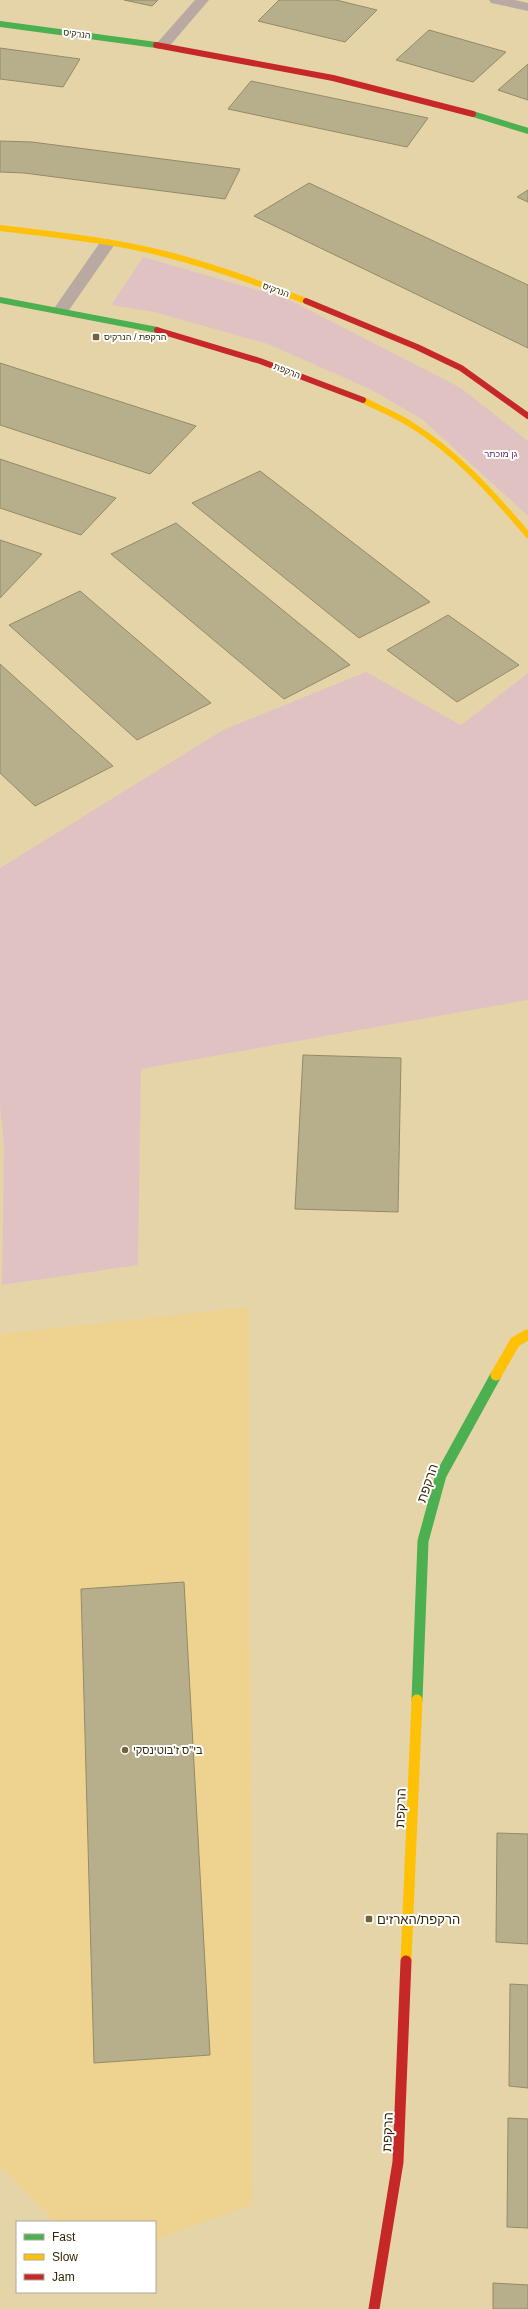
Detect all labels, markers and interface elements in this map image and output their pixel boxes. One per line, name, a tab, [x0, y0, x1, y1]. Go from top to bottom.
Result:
street label: הנרקיס	[63, 27, 91, 41]
street label: הנרקיס	[261, 281, 291, 299]
marker: הרקפת / הנרקיס	[91, 332, 101, 342]
place label: הרקפת / הנרקיס	[104, 332, 166, 342]
street label: הרקפת	[272, 361, 302, 381]
park label: גן מוכתר	[485, 449, 518, 459]
street label: הרקפת	[414, 1462, 441, 1504]
place label: בי"ס ז'בוטינסקי	[133, 1744, 203, 1756]
marker: בי"ס ז'בוטינסקי	[120, 1745, 130, 1755]
street label: הרקפת	[392, 1788, 409, 1828]
place label: הרקפת/הארזים	[377, 1912, 460, 1927]
marker: הרקפת/הארזים	[364, 1914, 374, 1924]
street label: הרקפת	[379, 2112, 396, 2152]
legend	[16, 2221, 156, 2293]
text: Fast	[52, 2230, 76, 2244]
text: Slow	[52, 2250, 78, 2264]
text: Jam	[52, 2270, 75, 2284]

